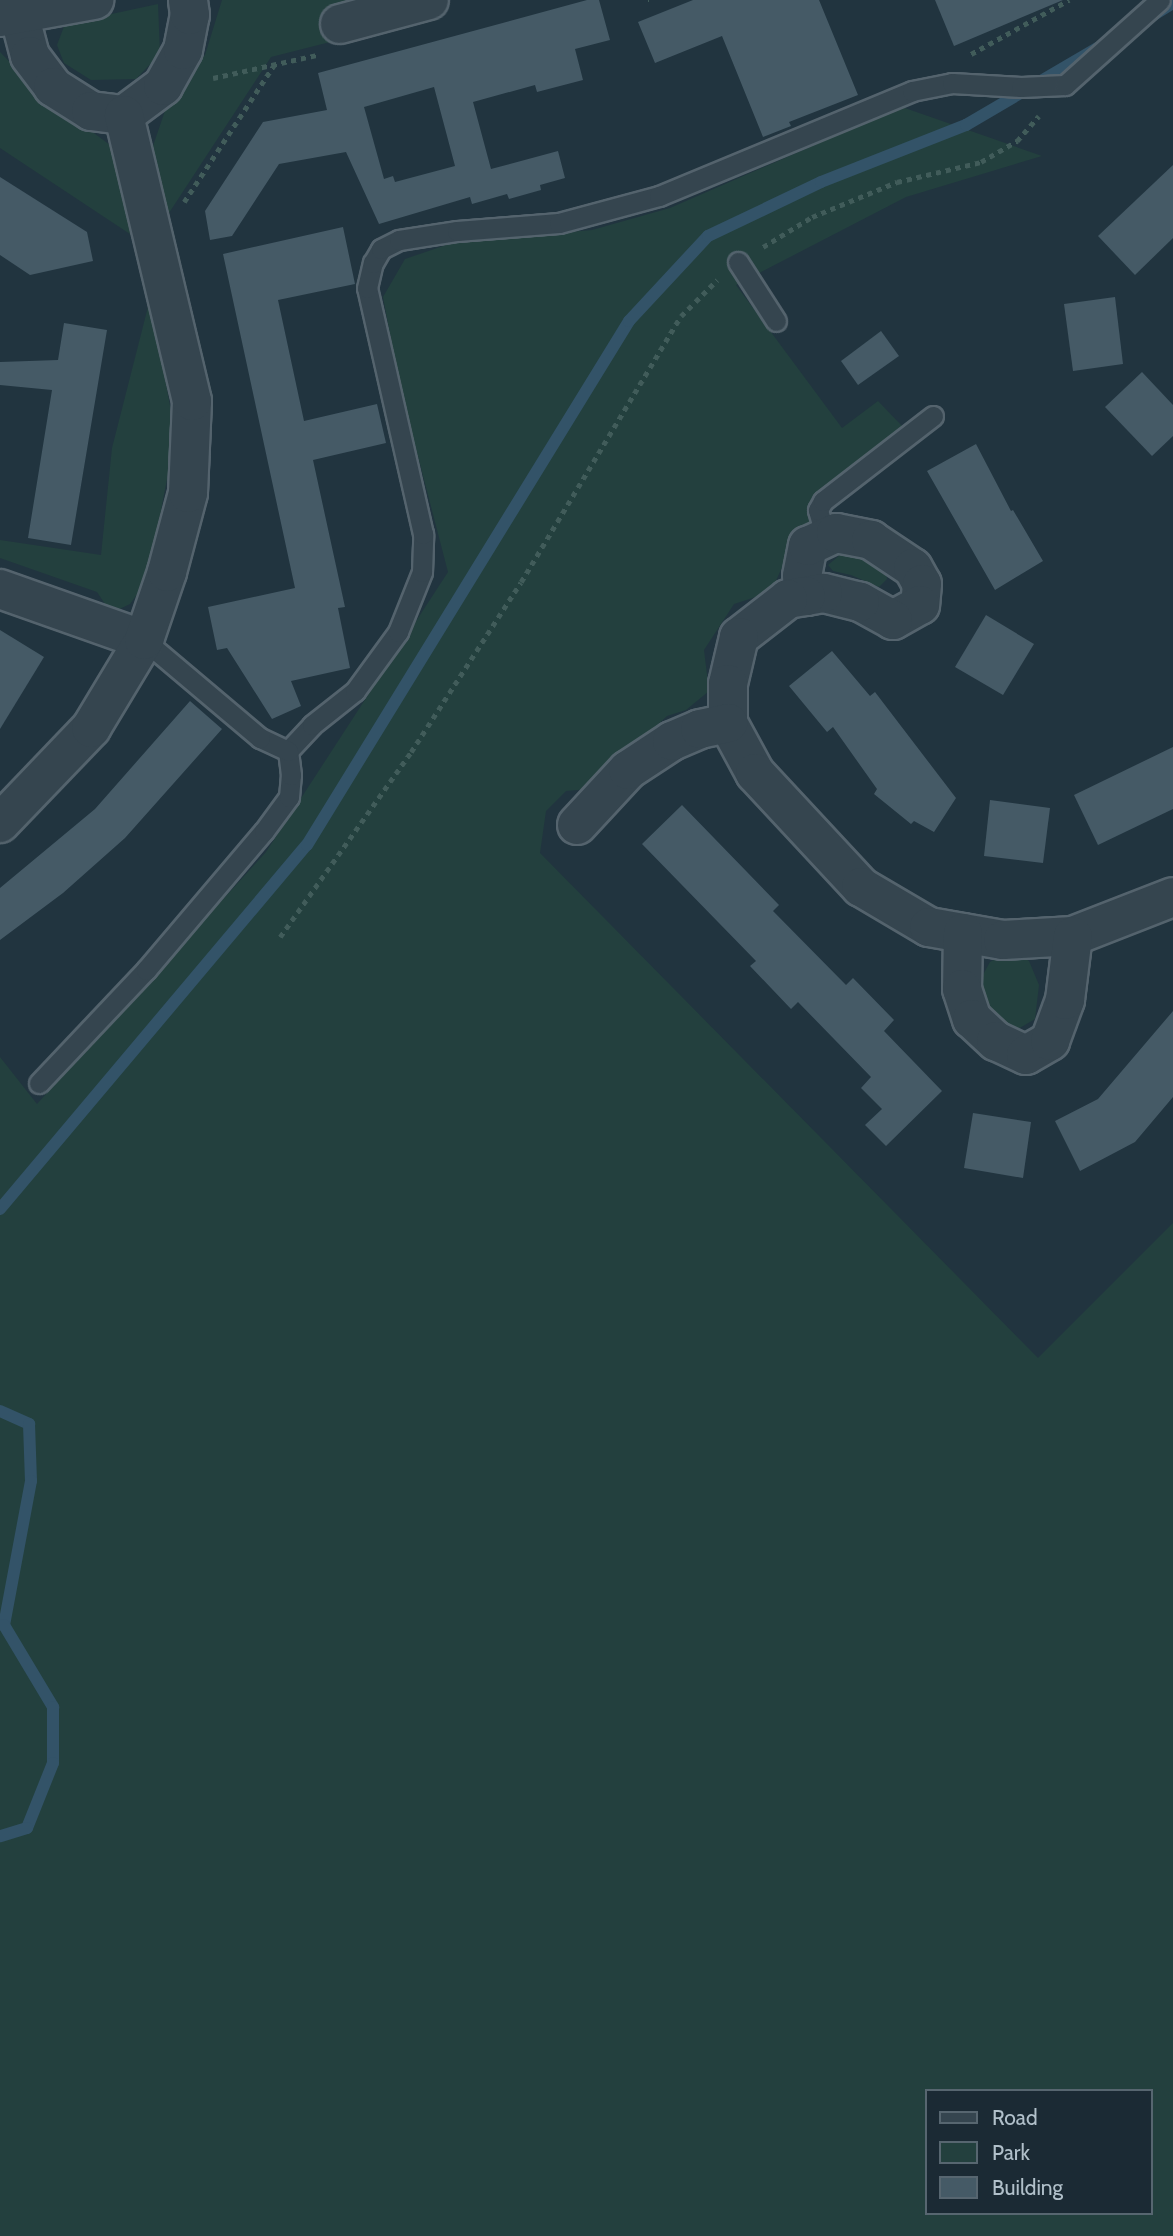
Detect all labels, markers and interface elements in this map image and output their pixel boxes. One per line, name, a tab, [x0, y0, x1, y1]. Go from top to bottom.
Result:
legend	[925, 2089, 1152, 2215]
text: Road	[992, 2105, 1038, 2130]
text: Park	[992, 2140, 1030, 2165]
text: Building	[992, 2175, 1063, 2200]

